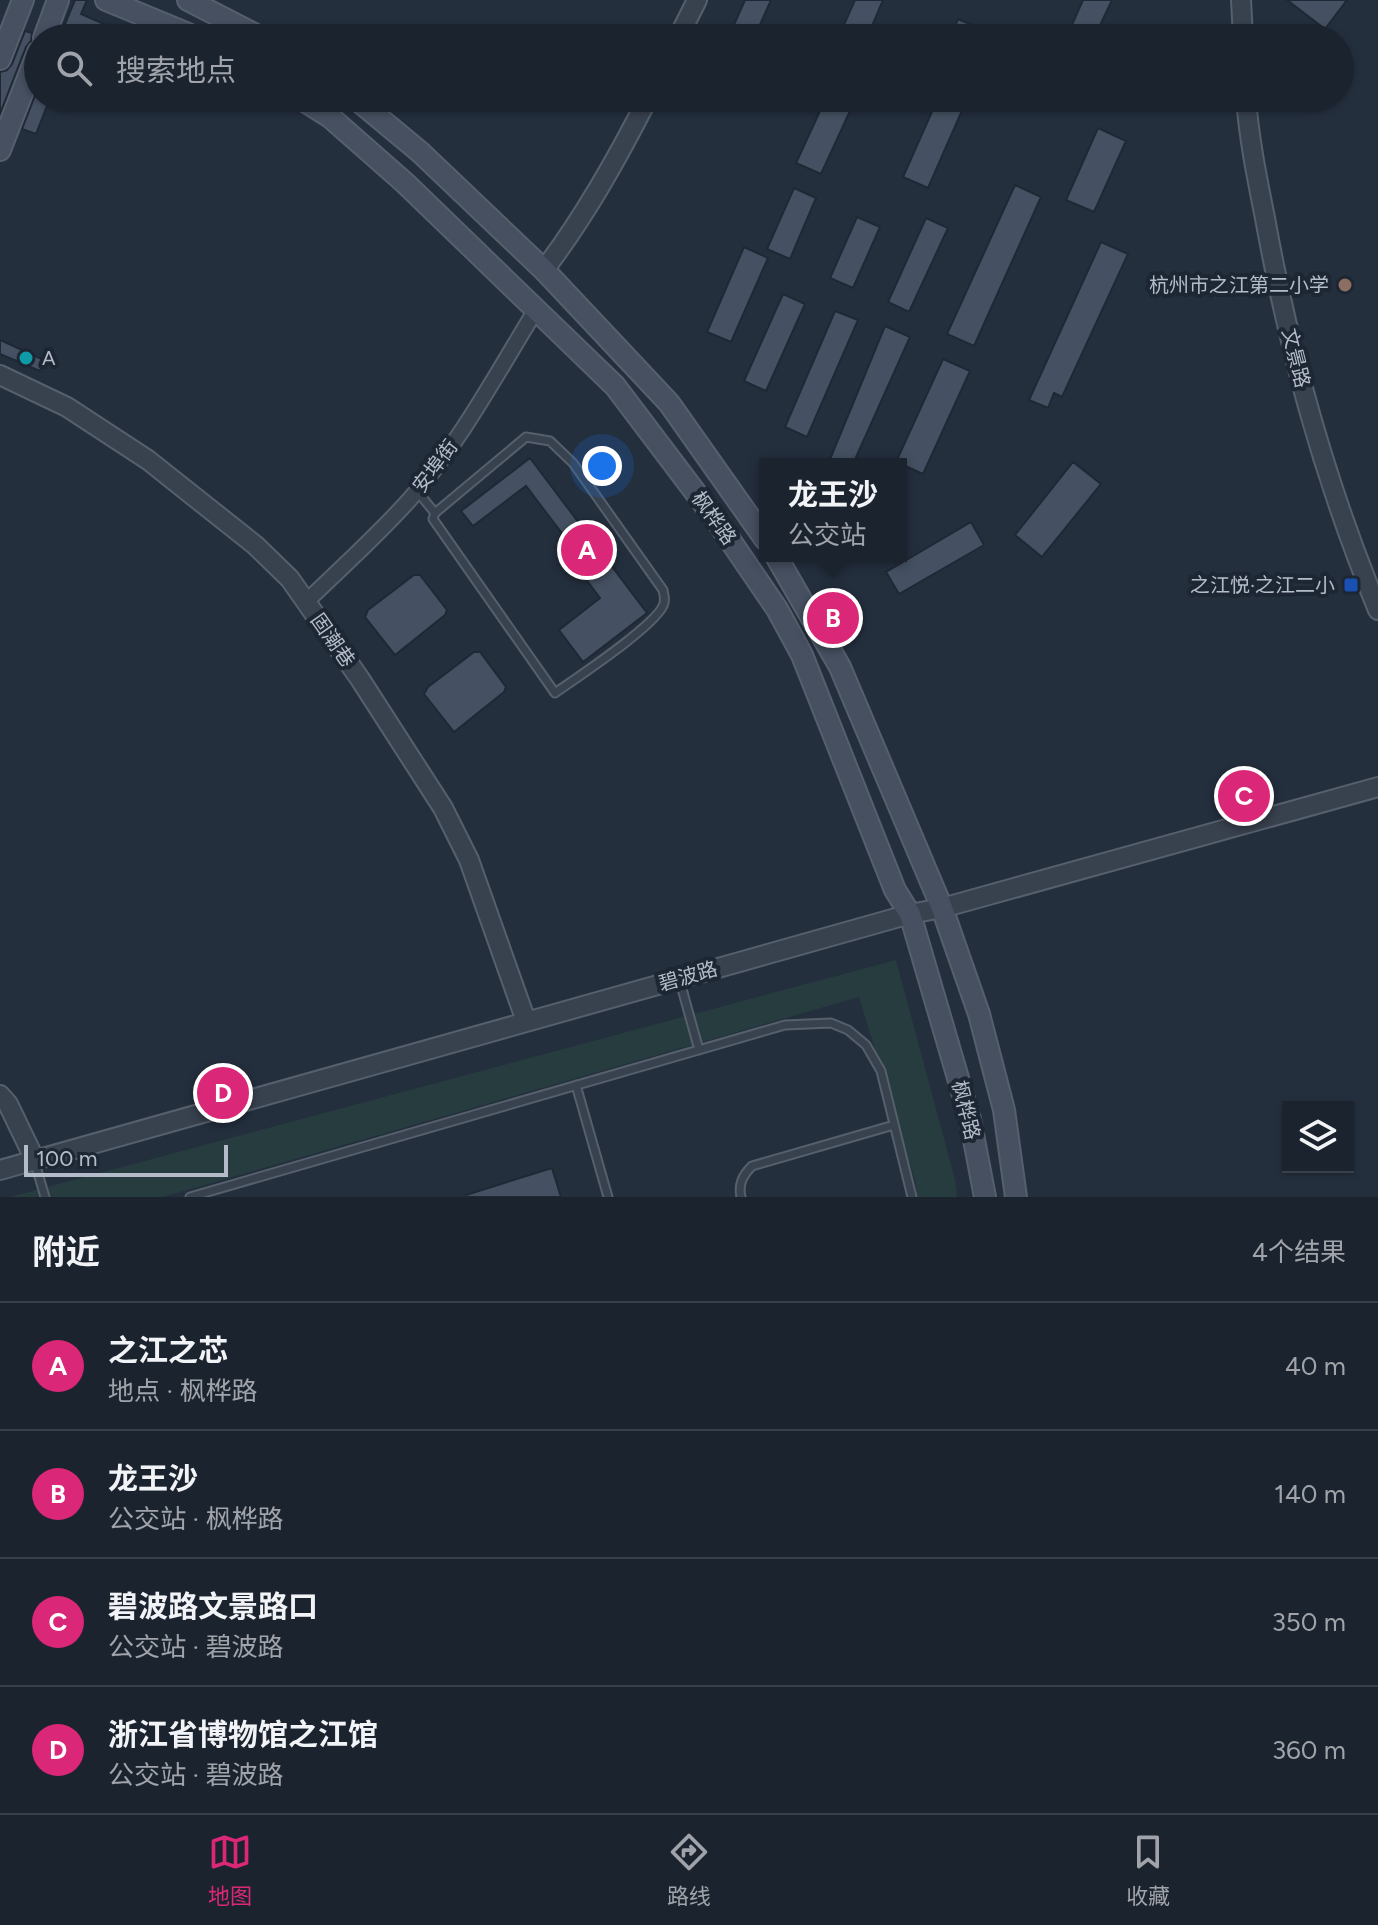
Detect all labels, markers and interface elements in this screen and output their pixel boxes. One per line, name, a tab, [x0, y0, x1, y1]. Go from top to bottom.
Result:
search box	[24, 24, 1354, 112]
icon: search	[52, 46, 96, 90]
text: 搜索地点	[116, 52, 236, 89]
place label: 杭州市之江第二小学	[1149, 273, 1329, 297]
marker: 杭州市之江第二小学	[1336, 276, 1354, 294]
street label: 文景路	[1277, 326, 1315, 390]
place label: A	[42, 346, 56, 370]
marker: A	[17, 349, 35, 367]
street label: 安埠街	[407, 435, 463, 497]
your location	[582, 446, 622, 486]
popup	[759, 458, 907, 562]
text: 龙王沙	[788, 476, 878, 513]
street label: 枫桦路	[687, 487, 741, 549]
text: 公交站	[788, 519, 866, 551]
pin: A	[561, 520, 613, 580]
place label: 之江悦·之江二小	[1190, 573, 1335, 597]
marker: 之江悦·之江二小	[1342, 576, 1360, 594]
pin: B	[807, 588, 859, 648]
street label: 固潮巷	[306, 609, 360, 671]
pin: C	[1218, 766, 1270, 826]
street label: 碧波路	[656, 956, 720, 996]
pin: D	[197, 1063, 249, 1123]
street label: 枫桦路	[947, 1078, 985, 1142]
map controls	[1282, 1101, 1354, 1173]
button: layers	[1282, 1101, 1354, 1173]
scale bar	[24, 1141, 228, 1177]
text: 100 m	[36, 1145, 97, 1172]
text: 附近	[32, 1232, 100, 1273]
text: 4个结果	[1252, 1236, 1346, 1268]
text: 之江之芯	[108, 1332, 228, 1369]
text: A	[49, 1350, 67, 1382]
text: 40 m	[1285, 1350, 1346, 1382]
text: 地点 · 枫桦路	[108, 1375, 257, 1407]
text: 龙王沙	[108, 1460, 198, 1497]
text: B	[50, 1478, 66, 1510]
text: 140 m	[1274, 1478, 1346, 1510]
text: 公交站 · 枫桦路	[108, 1503, 283, 1535]
text: 碧波路文景路口	[108, 1588, 318, 1625]
text: C	[49, 1606, 67, 1638]
text: 350 m	[1272, 1606, 1346, 1638]
text: 公交站 · 碧波路	[108, 1631, 283, 1663]
text: 浙江省博物馆之江馆	[108, 1716, 378, 1753]
text: D	[49, 1734, 67, 1766]
text: 360 m	[1272, 1734, 1346, 1766]
text: 公交站 · 碧波路	[108, 1759, 283, 1791]
tab: 地图	[208, 1830, 252, 1910]
tab: 路线	[667, 1830, 711, 1910]
tab: 收藏	[1126, 1830, 1170, 1910]

